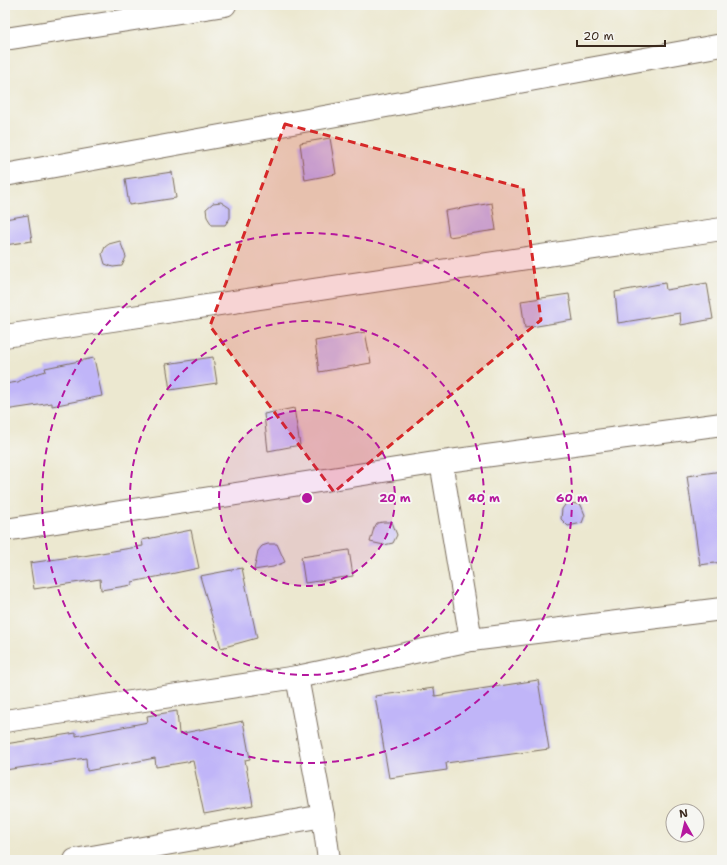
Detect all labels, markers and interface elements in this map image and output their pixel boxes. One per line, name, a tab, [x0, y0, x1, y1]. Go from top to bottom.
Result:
scale bar	[577, 22, 665, 48]
text: 20 m	[583, 28, 614, 44]
text: 20 m	[379, 490, 411, 506]
text: 40 m	[468, 490, 500, 506]
text: 60 m	[556, 490, 588, 506]
centre of rings	[300, 491, 314, 505]
north arrow	[665, 803, 705, 843]
text: N	[678, 806, 689, 822]

